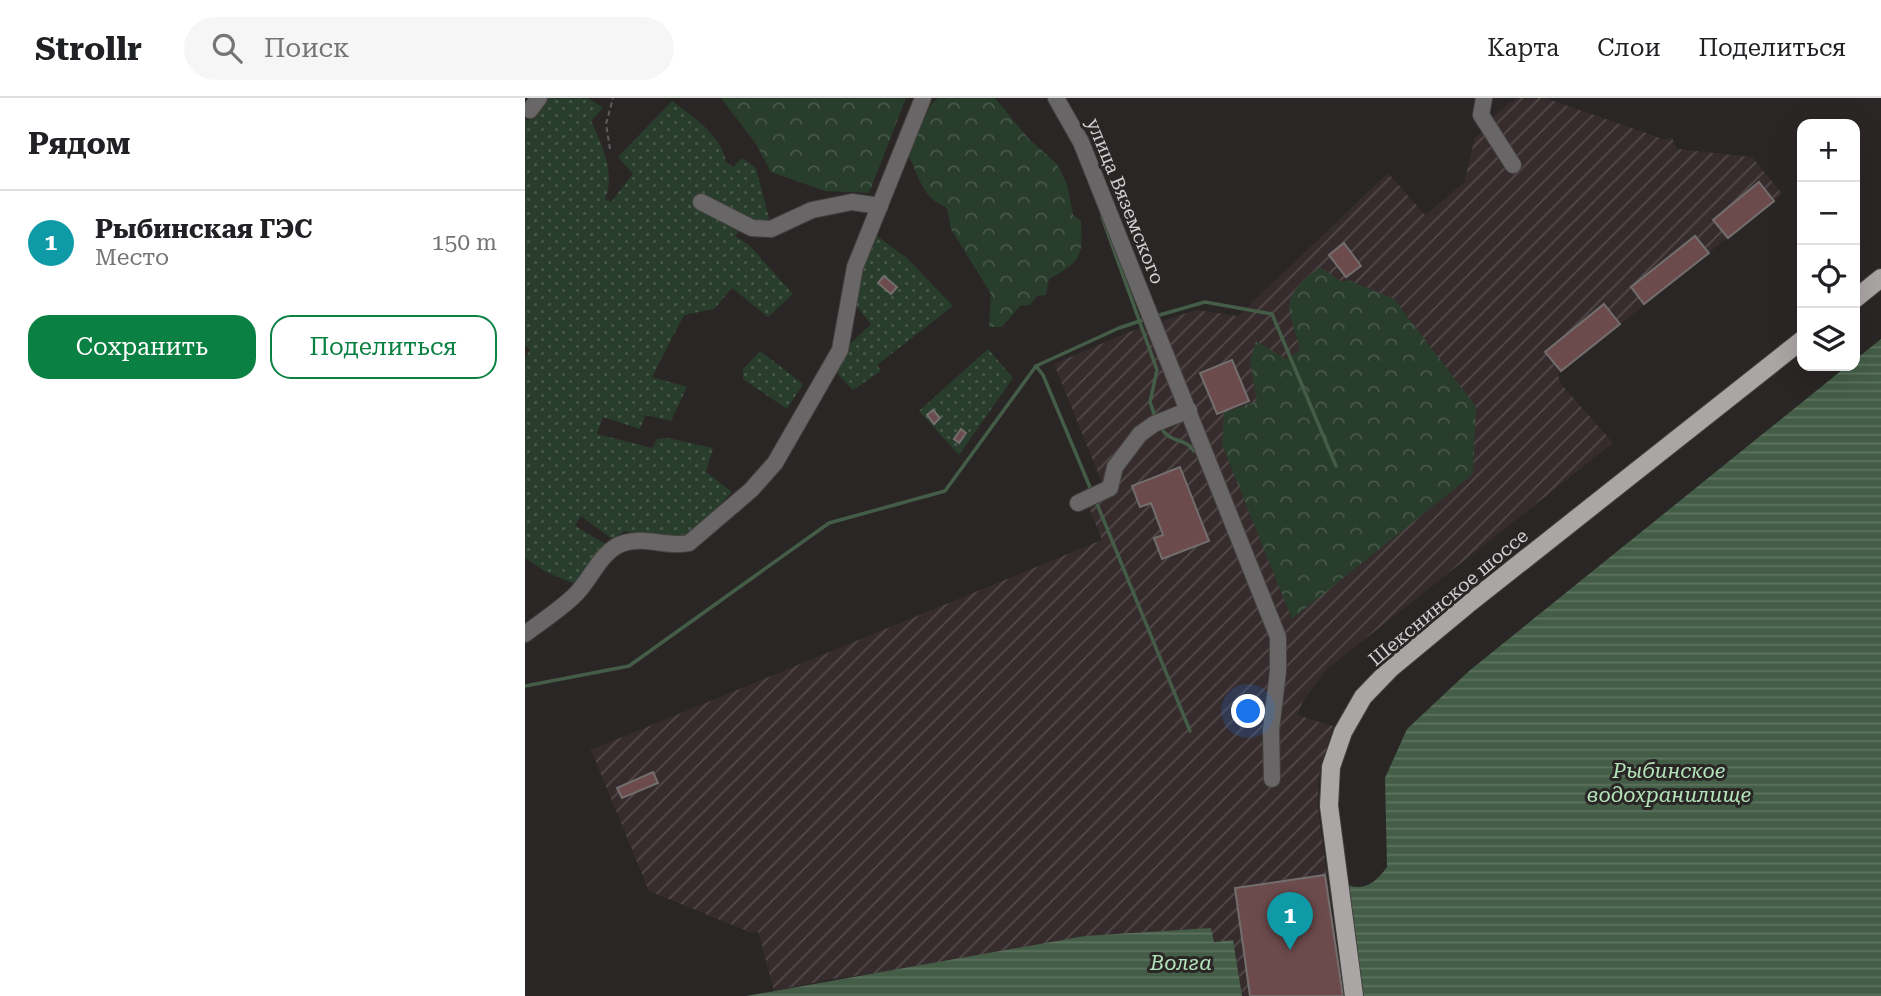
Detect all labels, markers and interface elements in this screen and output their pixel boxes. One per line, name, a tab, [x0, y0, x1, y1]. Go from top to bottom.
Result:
search box	[184, 17, 674, 80]
text: Strollr	[35, 29, 142, 68]
icon: search	[208, 29, 246, 67]
text: Поиск	[264, 33, 350, 63]
text: Карта	[1487, 34, 1559, 62]
text: Слои	[1597, 34, 1660, 62]
text: Поделиться	[1698, 34, 1846, 62]
street label: улица Вяземского	[1082, 115, 1169, 288]
map controls	[1797, 119, 1860, 371]
button: +	[1797, 119, 1860, 182]
text: Рядом	[28, 126, 130, 161]
button: −	[1797, 182, 1860, 245]
text: Рыбинская ГЭС	[95, 214, 312, 244]
text: 1	[45, 229, 57, 256]
text: 150 m	[432, 229, 497, 256]
text: Место	[95, 244, 169, 271]
button: locate	[1797, 245, 1860, 308]
button: layers	[1797, 308, 1860, 371]
button: Сохранить	[28, 315, 256, 379]
button: Поделиться	[270, 315, 497, 379]
street label: Шекснинское шоссе	[1364, 524, 1533, 671]
your location	[1231, 694, 1265, 728]
water label: Рыбинское водохранилище	[1587, 759, 1751, 807]
pin: 1	[1267, 892, 1313, 950]
water label: Волга	[1149, 951, 1212, 975]

